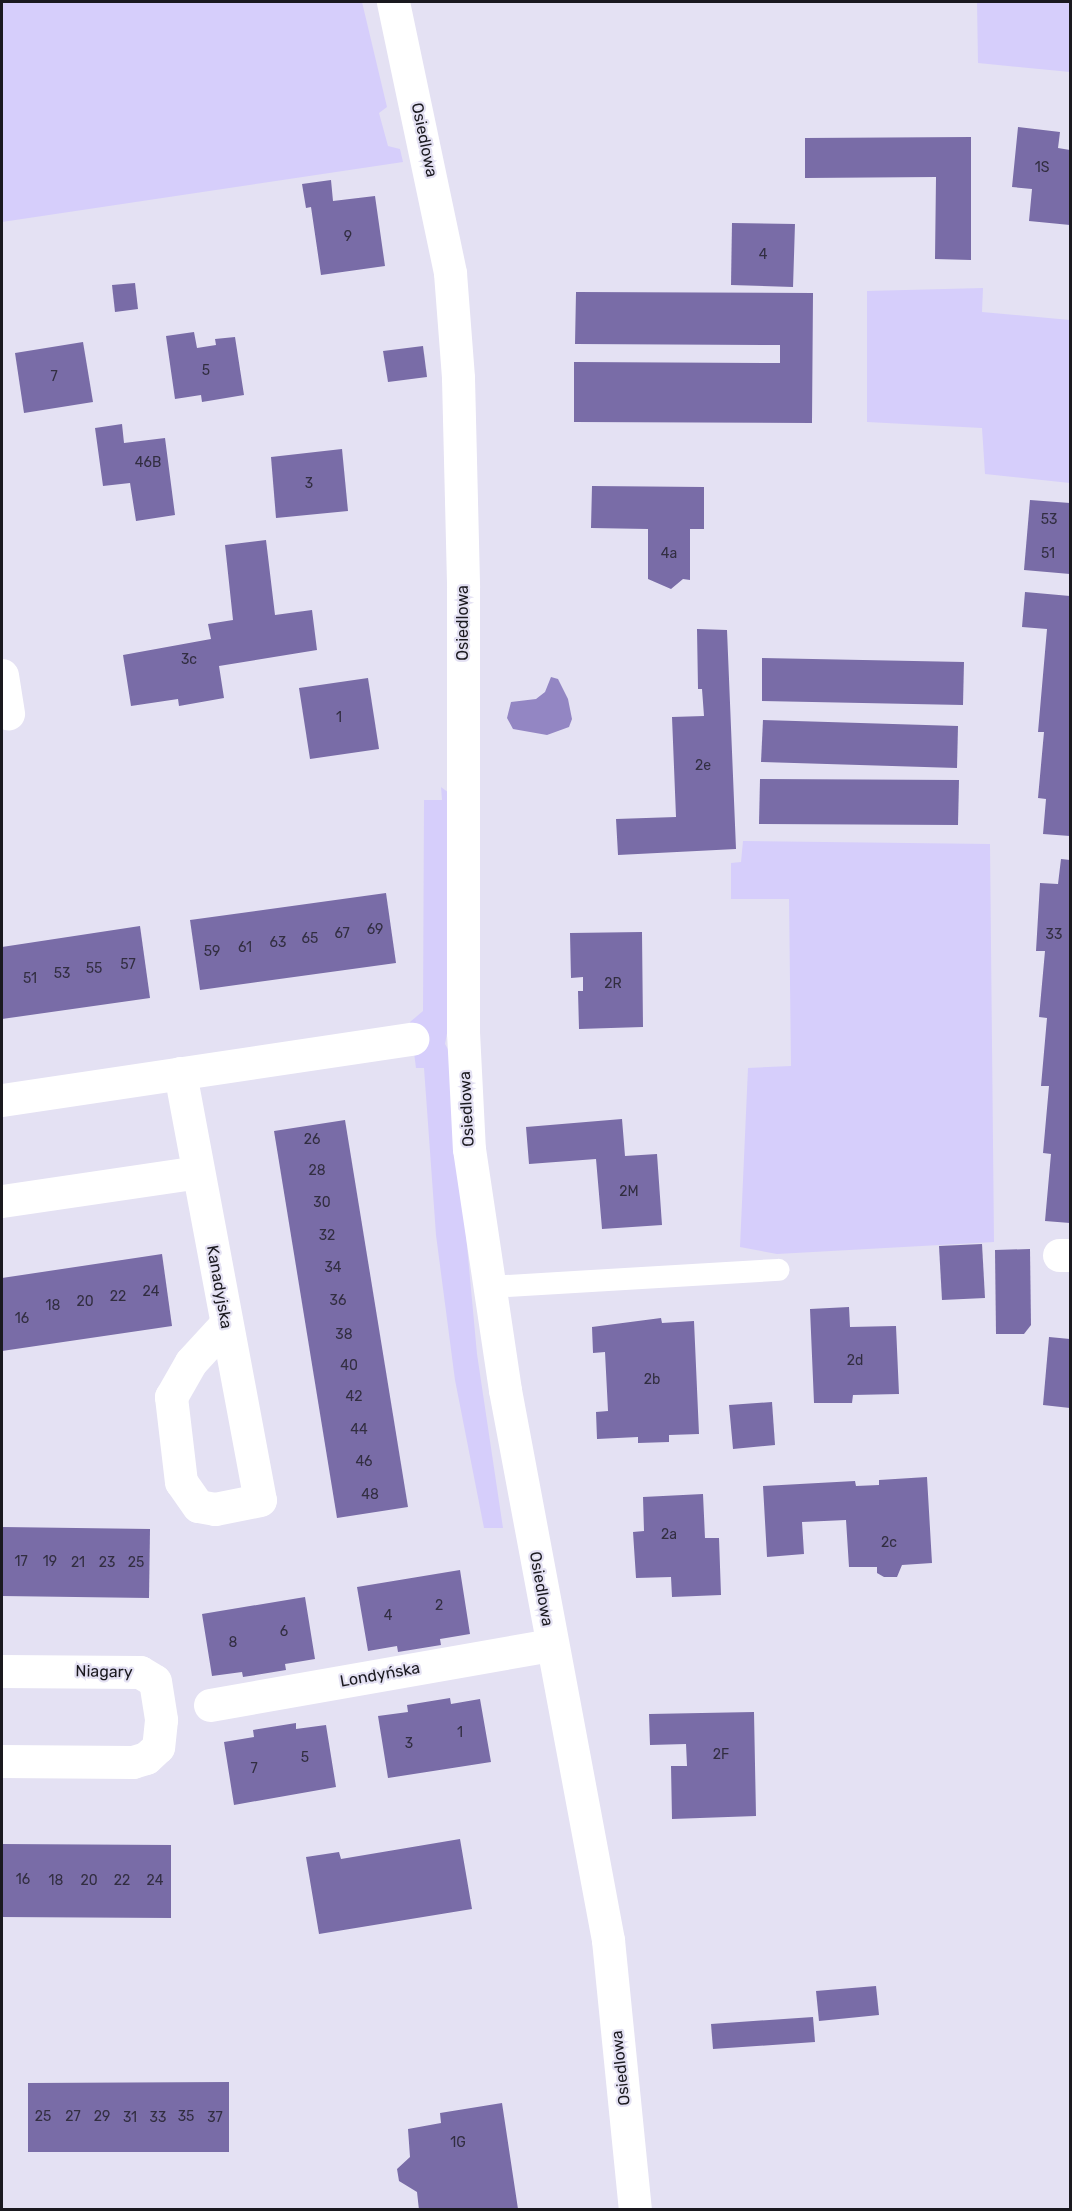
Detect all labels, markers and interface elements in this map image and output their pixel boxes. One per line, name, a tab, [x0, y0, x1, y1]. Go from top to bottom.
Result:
street label: Osiedlowa	[407, 101, 441, 179]
house number: 1S	[1035, 160, 1049, 176]
house number: 9	[344, 229, 352, 245]
house number: 4	[759, 247, 767, 263]
house number: 5	[202, 363, 210, 379]
house number: 7	[50, 369, 58, 385]
house number: 46B	[135, 455, 161, 471]
house number: 3	[305, 476, 313, 492]
house number: 53	[1041, 512, 1057, 528]
house number: 4a	[661, 546, 677, 562]
house number: 51	[1041, 546, 1055, 562]
street label: Osiedlowa	[453, 585, 473, 661]
house number: 3c	[181, 652, 197, 668]
house number: 1	[336, 710, 342, 726]
house number: 2e	[695, 758, 711, 774]
house number: 69	[367, 922, 383, 938]
house number: 67	[334, 926, 350, 942]
house number: 33	[1046, 927, 1062, 943]
house number: 65	[302, 931, 318, 947]
house number: 63	[270, 935, 286, 951]
house number: 61	[238, 940, 252, 956]
house number: 59	[204, 944, 220, 960]
house number: 57	[120, 957, 136, 973]
house number: 55	[86, 961, 102, 977]
house number: 53	[54, 966, 70, 982]
house number: 51	[23, 971, 37, 987]
house number: 2R	[604, 976, 622, 992]
street label: Osiedlowa	[455, 1071, 479, 1147]
house number: 26	[304, 1132, 320, 1148]
house number: 28	[308, 1163, 326, 1179]
house number: 2M	[619, 1184, 639, 1200]
house number: 30	[313, 1195, 331, 1211]
house number: 32	[319, 1228, 335, 1244]
street label: Kanadyjska	[202, 1244, 236, 1330]
house number: 34	[324, 1260, 342, 1276]
house number: 24	[143, 1284, 159, 1300]
house number: 22	[110, 1289, 126, 1305]
house number: 36	[330, 1293, 346, 1309]
house number: 20	[76, 1294, 94, 1310]
house number: 18	[46, 1298, 60, 1314]
house number: 16	[15, 1311, 29, 1327]
house number: 38	[335, 1327, 353, 1343]
house number: 2d	[847, 1353, 863, 1369]
house number: 40	[340, 1358, 358, 1374]
house number: 2b	[644, 1372, 660, 1388]
house number: 42	[346, 1389, 362, 1405]
house number: 44	[350, 1422, 368, 1438]
house number: 46	[355, 1454, 373, 1470]
house number: 48	[361, 1487, 379, 1503]
house number: 2a	[661, 1527, 677, 1543]
house number: 2c	[881, 1535, 897, 1551]
street label: Osiedlowa	[525, 1550, 557, 1628]
house number: 17	[14, 1554, 28, 1570]
house number: 19	[43, 1554, 57, 1570]
house number: 21	[71, 1555, 85, 1571]
house number: 23	[99, 1555, 115, 1571]
house number: 25	[128, 1555, 144, 1571]
house number: 2	[435, 1598, 443, 1614]
house number: 4	[384, 1608, 392, 1624]
house number: 6	[280, 1624, 288, 1640]
house number: 8	[229, 1635, 237, 1651]
street label: Londyńska	[339, 1659, 421, 1691]
street label: Niagary	[75, 1662, 133, 1682]
house number: 1	[457, 1725, 463, 1741]
house number: 3	[405, 1736, 413, 1752]
house number: 2F	[713, 1747, 729, 1763]
house number: 5	[301, 1750, 309, 1766]
house number: 7	[250, 1761, 258, 1777]
house number: 16	[16, 1872, 30, 1888]
house number: 18	[49, 1873, 63, 1889]
house number: 20	[80, 1873, 98, 1889]
house number: 22	[114, 1873, 130, 1889]
house number: 24	[147, 1873, 163, 1889]
street label: Osiedlowa	[608, 2029, 634, 2107]
house number: 25	[35, 2109, 51, 2125]
house number: 27	[65, 2109, 81, 2125]
house number: 29	[94, 2109, 110, 2125]
house number: 35	[178, 2109, 194, 2125]
house number: 31	[123, 2110, 137, 2126]
house number: 33	[150, 2110, 166, 2126]
house number: 37	[207, 2110, 223, 2126]
house number: 1G	[450, 2135, 466, 2151]

